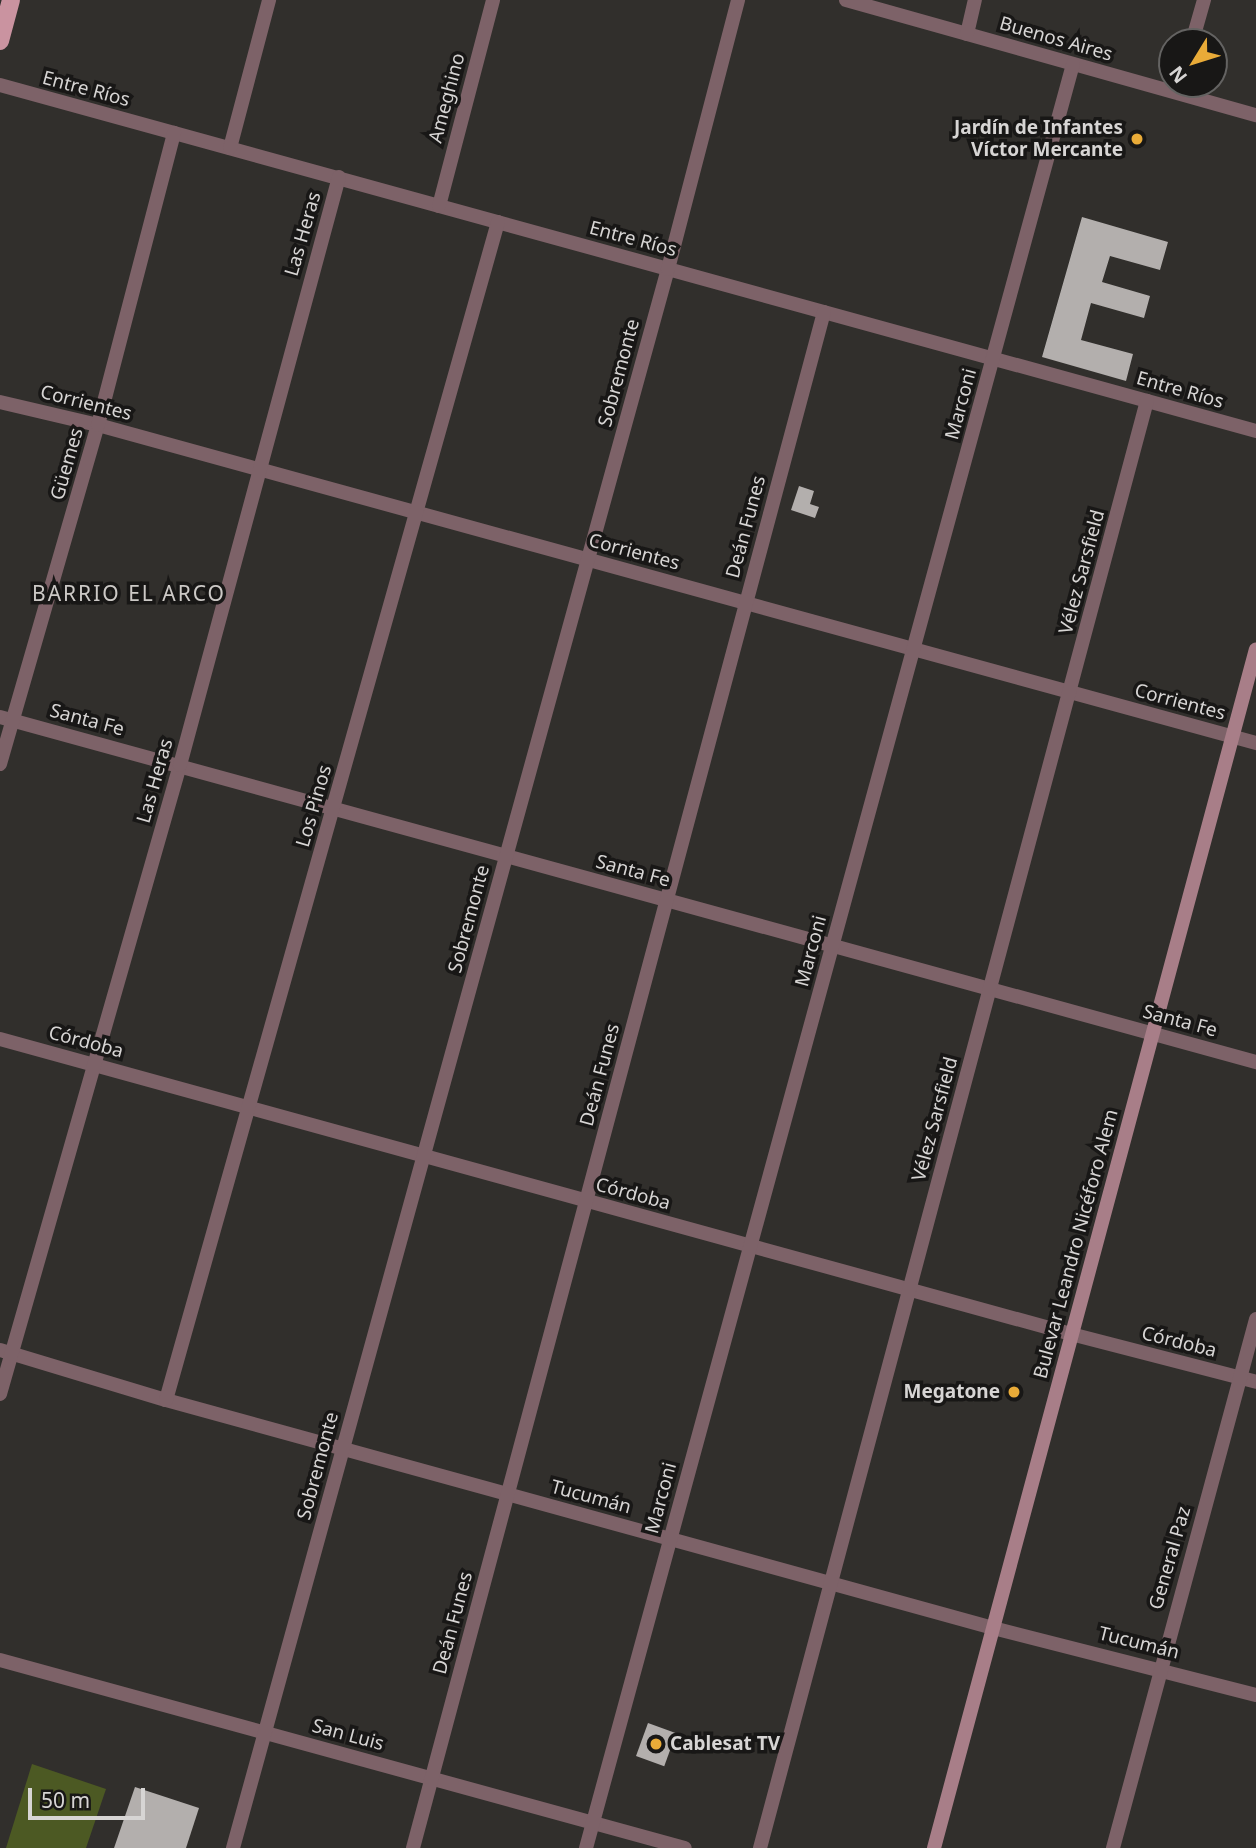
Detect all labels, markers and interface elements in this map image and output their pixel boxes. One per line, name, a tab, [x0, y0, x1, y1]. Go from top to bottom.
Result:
street label: Buenos Aires	[997, 12, 1115, 66]
north arrow	[1158, 28, 1228, 98]
street label: Ameghino	[424, 51, 470, 145]
text: N	[1163, 61, 1193, 89]
street label: Entre Ríos	[40, 66, 132, 112]
place label: Jardín de Infantes Víctor Mercante	[954, 117, 1123, 161]
marker: Jardín de Infantes Víctor Mercante	[1129, 131, 1145, 147]
street label: Las Heras	[280, 189, 326, 279]
street label: Entre Ríos	[587, 216, 679, 262]
street label: Sobremonte	[594, 317, 644, 429]
street label: Marconi	[941, 366, 981, 442]
street label: Entre Ríos	[1134, 367, 1226, 413]
street label: Corrientes	[38, 381, 134, 425]
street label: Güemes	[46, 425, 88, 503]
street label: Deán Funes	[721, 473, 771, 581]
street label: Vélez Sarsfield	[1054, 507, 1110, 637]
street label: Corrientes	[586, 529, 682, 575]
district label: BARRIO EL ARCO	[34, 580, 224, 606]
street label: Corrientes	[1132, 679, 1228, 725]
street label: Santa Fe	[47, 699, 127, 741]
street label: Las Heras	[132, 736, 178, 826]
street label: Los Pinos	[291, 762, 337, 850]
street label: Santa Fe	[593, 850, 673, 892]
street label: Sobremonte	[444, 863, 494, 975]
street label: Marconi	[791, 913, 831, 989]
street label: Santa Fe	[1140, 1000, 1220, 1042]
street label: Córdoba	[46, 1021, 126, 1063]
street label: Deán Funes	[575, 1021, 625, 1129]
street label: Vélez Sarsfield	[907, 1054, 963, 1184]
street label: Bulevar Leandro Nicéforo Alem	[1029, 1107, 1123, 1381]
street label: Córdoba	[593, 1173, 673, 1215]
street label: Córdoba	[1139, 1322, 1219, 1362]
place label: Megatone	[904, 1381, 1000, 1403]
marker: Megatone	[1006, 1384, 1022, 1400]
street label: Sobremonte	[293, 1410, 343, 1522]
street label: Marconi	[641, 1460, 681, 1536]
street label: Tucumán	[548, 1475, 634, 1519]
street label: General Paz	[1144, 1504, 1196, 1612]
street label: Deán Funes	[428, 1569, 478, 1677]
street label: Tucumán	[1096, 1622, 1182, 1664]
street label: San Luis	[310, 1714, 386, 1756]
place label: Cablesat TV	[670, 1733, 780, 1755]
marker: Cablesat TV	[648, 1736, 664, 1752]
scale bar	[32, 1774, 149, 1818]
text: 50 m	[41, 1786, 90, 1814]

